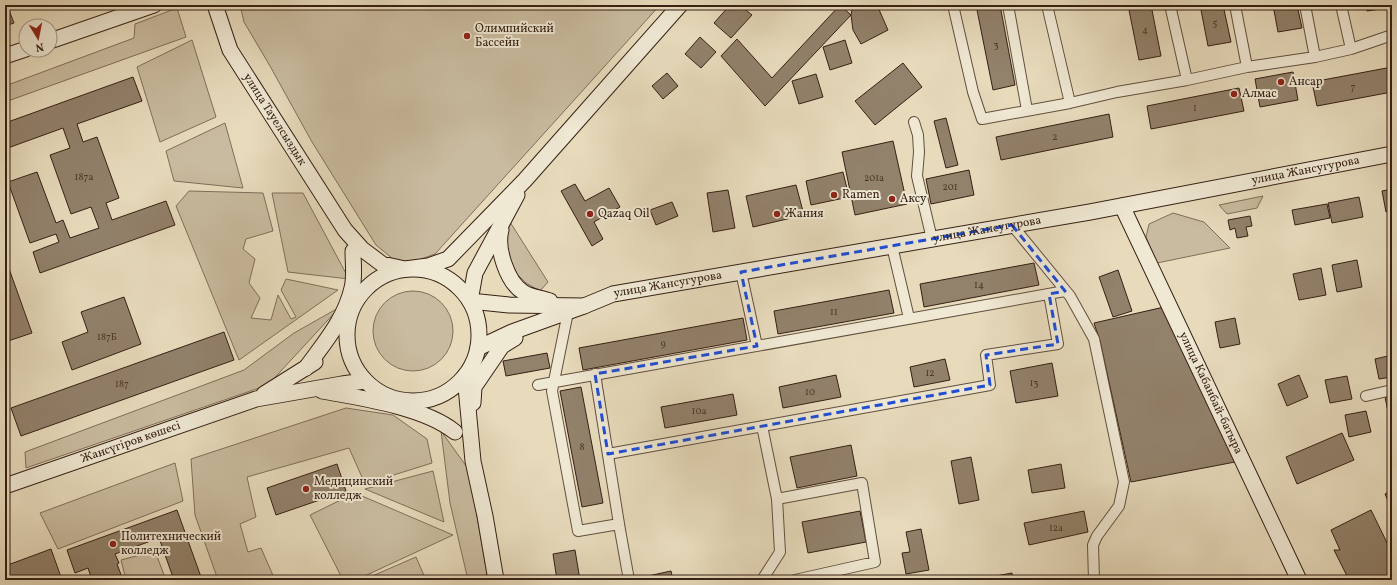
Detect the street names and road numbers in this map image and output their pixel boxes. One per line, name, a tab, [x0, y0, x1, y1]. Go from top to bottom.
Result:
street label: улица Тауелсыздык	[239, 70, 310, 169]
street label: улица Жансугурова	[1250, 152, 1361, 189]
street label: улица Жансугурова	[932, 212, 1043, 247]
street label: улица Жансугурова	[612, 267, 723, 302]
street label: улица Кабанбай-батыра	[1175, 329, 1246, 457]
street label: Жансүгіров көшесі	[79, 418, 183, 467]

